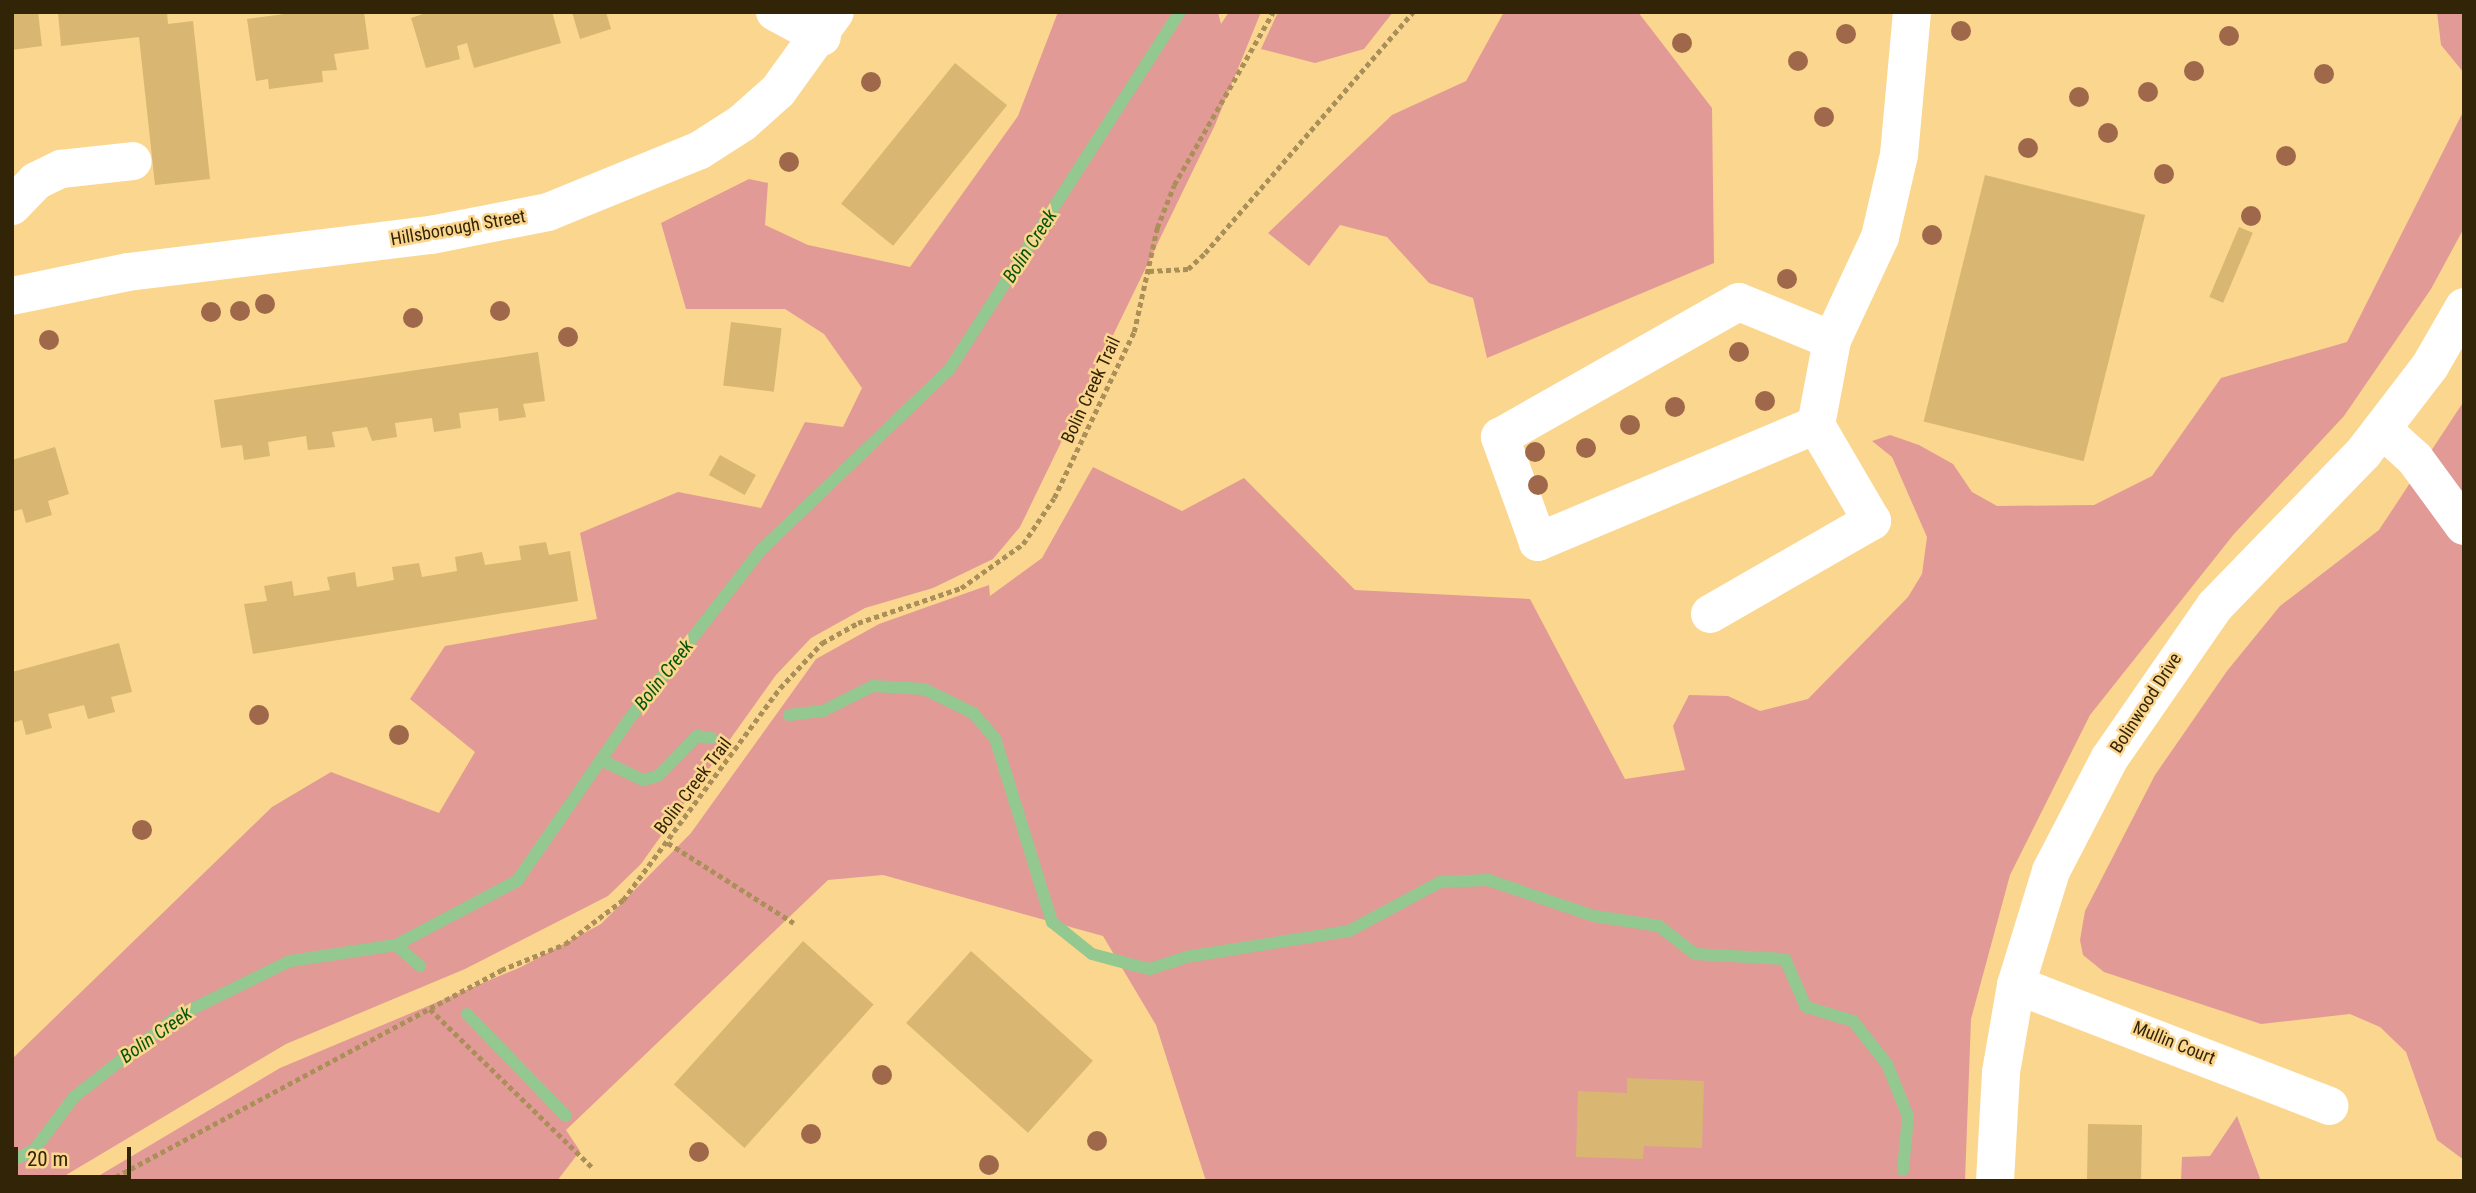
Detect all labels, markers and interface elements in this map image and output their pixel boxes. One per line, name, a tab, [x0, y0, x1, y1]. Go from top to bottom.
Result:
water label: Bolin Creek	[998, 205, 1062, 287]
street label: Hillsborough Street	[389, 206, 527, 250]
street label: Bolin Creek Trail	[1057, 333, 1125, 447]
water label: Bolin Creek	[630, 635, 698, 715]
street label: Bolinwood Drive	[2106, 649, 2186, 757]
street label: Bolin Creek Trail	[650, 733, 736, 839]
water label: Bolin Creek	[116, 1002, 196, 1068]
street label: Mullin Court	[2130, 1017, 2218, 1069]
scale bar	[18, 1134, 135, 1178]
text: 20 m	[27, 1147, 68, 1171]

